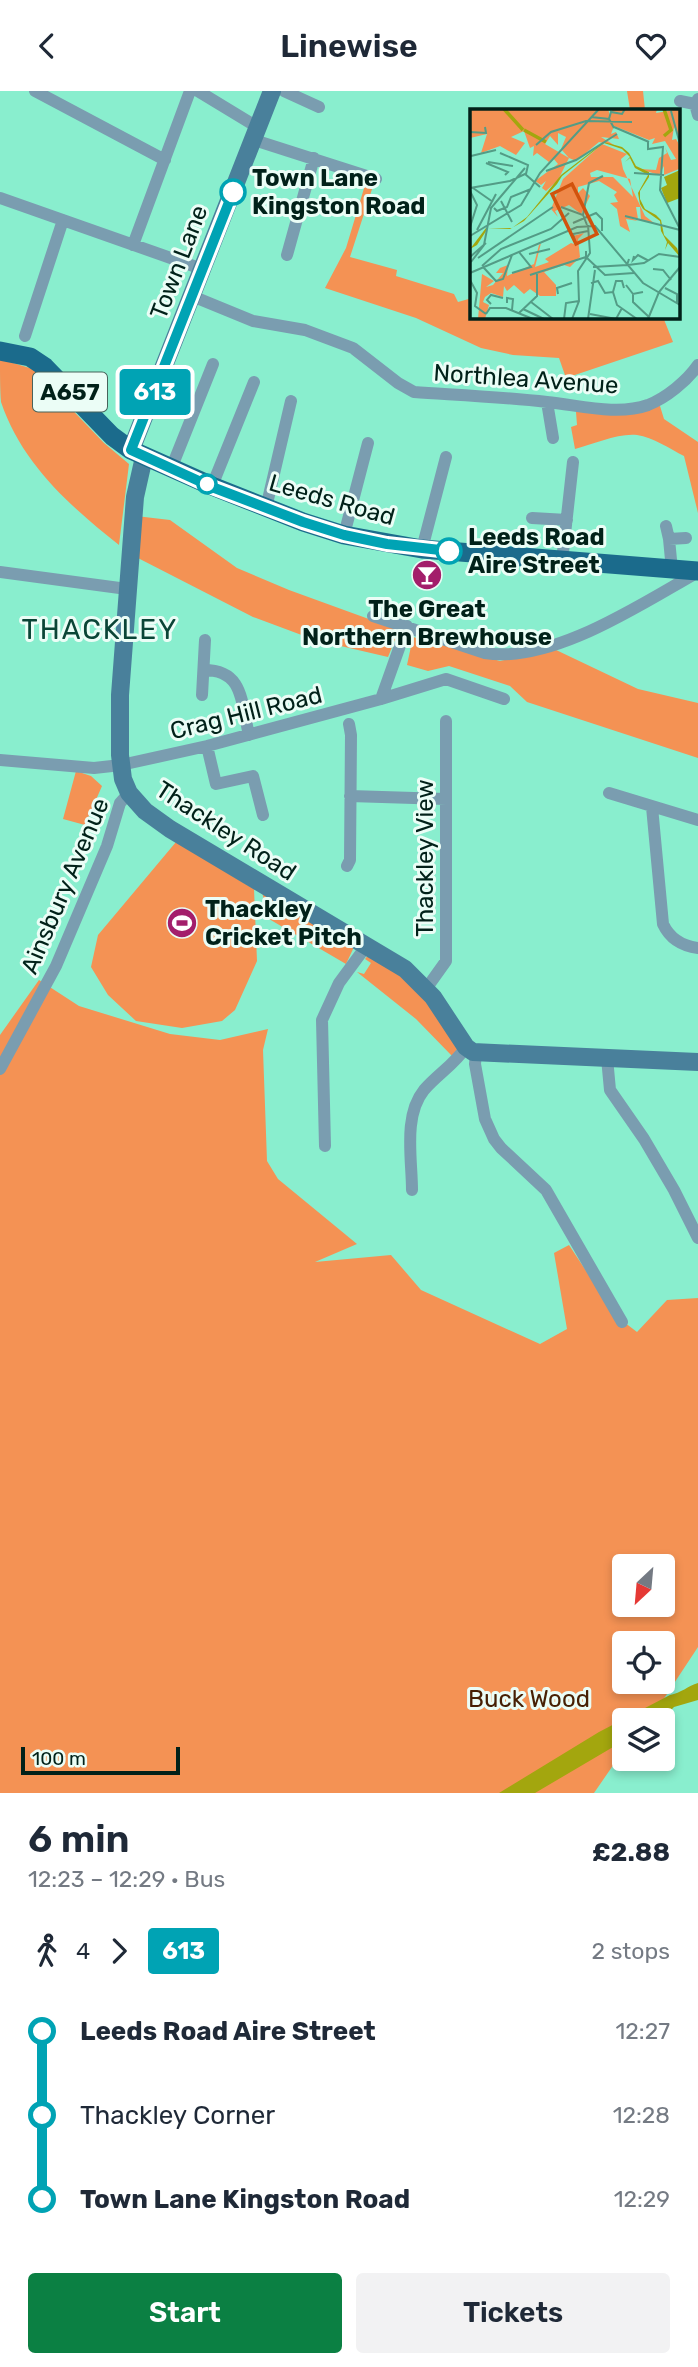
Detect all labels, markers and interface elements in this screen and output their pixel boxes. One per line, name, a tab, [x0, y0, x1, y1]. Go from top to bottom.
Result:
icon: back	[28, 27, 66, 65]
text: Linewise	[280, 27, 418, 65]
icon: heart	[632, 27, 670, 65]
inset map	[470, 109, 680, 319]
place label: Town Lane Kingston Road	[252, 164, 425, 220]
marker: Town Lane Kingston Road	[220, 179, 246, 205]
street label: Town Lane	[145, 201, 213, 323]
street label: Northlea Avenue	[433, 359, 619, 399]
line badge: 613	[115, 369, 195, 415]
road number: A657	[33, 373, 107, 411]
text: 613	[134, 378, 176, 406]
street label: Leeds Road	[266, 469, 398, 531]
unlabelled marker	[197, 474, 217, 494]
place label: Leeds Road Aire Street	[468, 523, 605, 579]
marker: Leeds Road Aire Street	[436, 538, 462, 564]
bar icon: The Great Northern Brewhouse	[410, 558, 444, 592]
place label: The Great Northern Brewhouse	[302, 595, 552, 651]
district label: THACKLEY	[22, 613, 178, 646]
street label: Crag Hill Road	[167, 681, 325, 745]
street label: Thackley Road	[151, 775, 301, 887]
street label: Thackley View	[411, 779, 439, 937]
street label: Ainsbury Avenue	[15, 794, 115, 978]
place label: Thackley Cricket Pitch	[205, 895, 362, 951]
sports icon: Thackley Cricket Pitch	[165, 906, 199, 940]
north arrow	[612, 1554, 676, 1617]
map controls	[612, 1554, 675, 1771]
button: locate	[612, 1631, 675, 1694]
park label: Buck Wood	[468, 1685, 590, 1713]
button: layers	[612, 1708, 675, 1771]
scale bar	[21, 1744, 180, 1776]
text: 100 m	[32, 1747, 86, 1770]
text: 6 min	[28, 1816, 130, 1862]
text: £2.88	[592, 1837, 670, 1868]
text: 12:23 – 12:29 · Bus	[28, 1865, 225, 1893]
icon: walk	[28, 1932, 66, 1970]
icon: forward	[100, 1932, 138, 1970]
text: 4	[76, 1937, 90, 1965]
text: 613	[162, 1937, 205, 1965]
text: 2 stops	[592, 1937, 670, 1965]
text: Leeds Road Aire Street	[80, 2016, 376, 2047]
text: 12:27	[615, 2017, 670, 2045]
text: Thackley Corner	[80, 2100, 275, 2131]
text: 12:28	[613, 2101, 670, 2129]
text: Town Lane Kingston Road	[80, 2184, 410, 2215]
text: 12:29	[614, 2185, 670, 2213]
button: Start	[28, 2273, 342, 2353]
button: Tickets	[356, 2273, 670, 2353]

